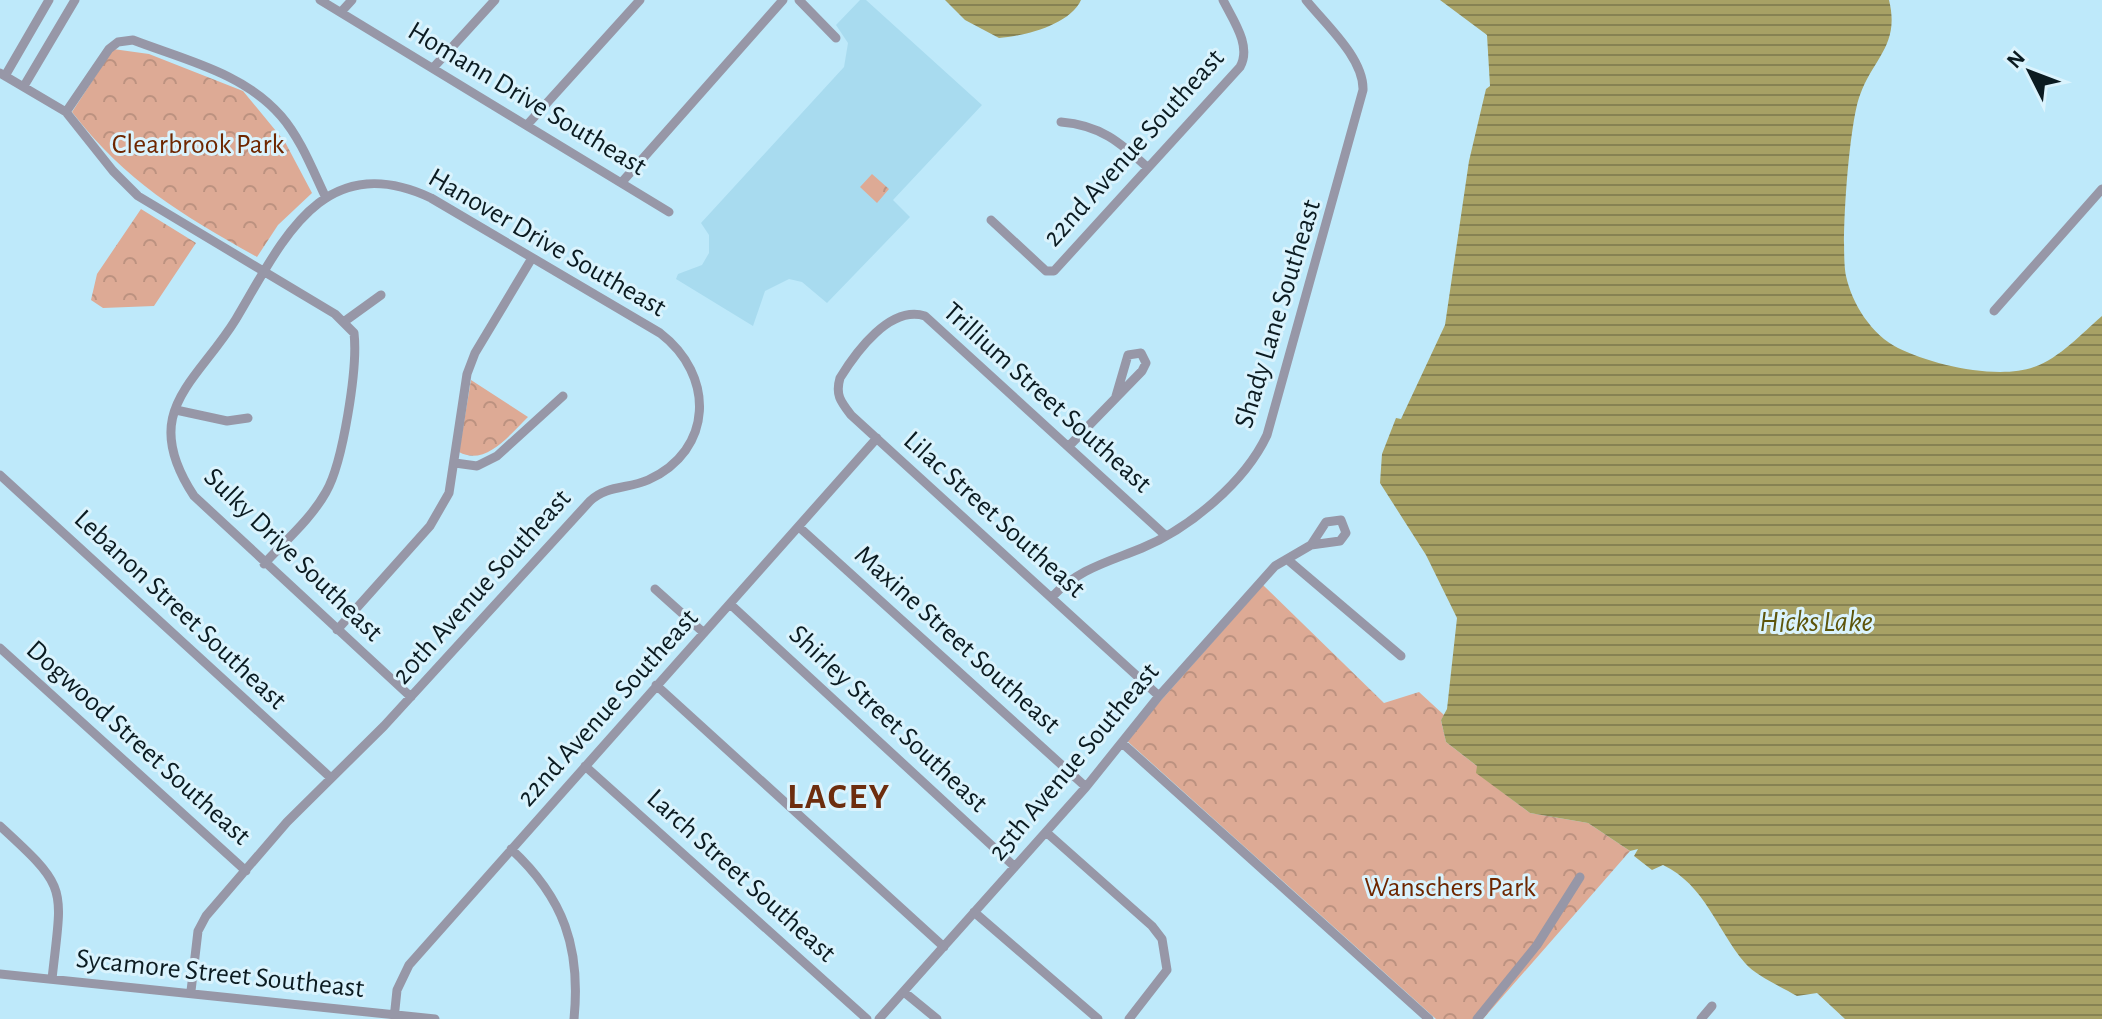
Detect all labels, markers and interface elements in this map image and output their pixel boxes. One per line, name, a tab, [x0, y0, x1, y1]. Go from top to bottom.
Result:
street label: Homann Drive Southeast	[403, 17, 651, 181]
north arrow	[1990, 32, 2070, 112]
street label: 22nd Avenue Southeast	[1038, 44, 1230, 252]
text: N	[2003, 46, 2029, 72]
park label: Clearbrook Park	[112, 131, 284, 159]
street label: Hanover Drive Southeast	[423, 164, 671, 322]
street label: Shady Lane Southeast	[1230, 197, 1326, 431]
street label: Trillium Street Southeast	[938, 298, 1156, 499]
street label: Lilac Street Southeast	[898, 426, 1090, 604]
street label: Sulky Drive Southeast	[198, 463, 388, 647]
street label: 20th Avenue Southeast	[388, 484, 576, 690]
street label: Lebanon Street Southeast	[69, 505, 291, 715]
street label: Maxine Street Southeast	[849, 541, 1065, 739]
street label: 22nd Avenue Southeast	[512, 604, 704, 812]
water label: Hicks Lake	[1759, 607, 1873, 637]
street label: Shirley Street Southeast	[784, 620, 993, 818]
street label: Dogwood Street Southeast	[21, 635, 255, 851]
street label: 25th Avenue Southeast	[984, 658, 1165, 866]
district label: LACEY	[787, 779, 891, 815]
street label: Larch Street Southeast	[641, 784, 841, 968]
park label: Wanschers Park	[1364, 874, 1536, 902]
street label: Sycamore Street Southeast	[75, 945, 366, 1003]

